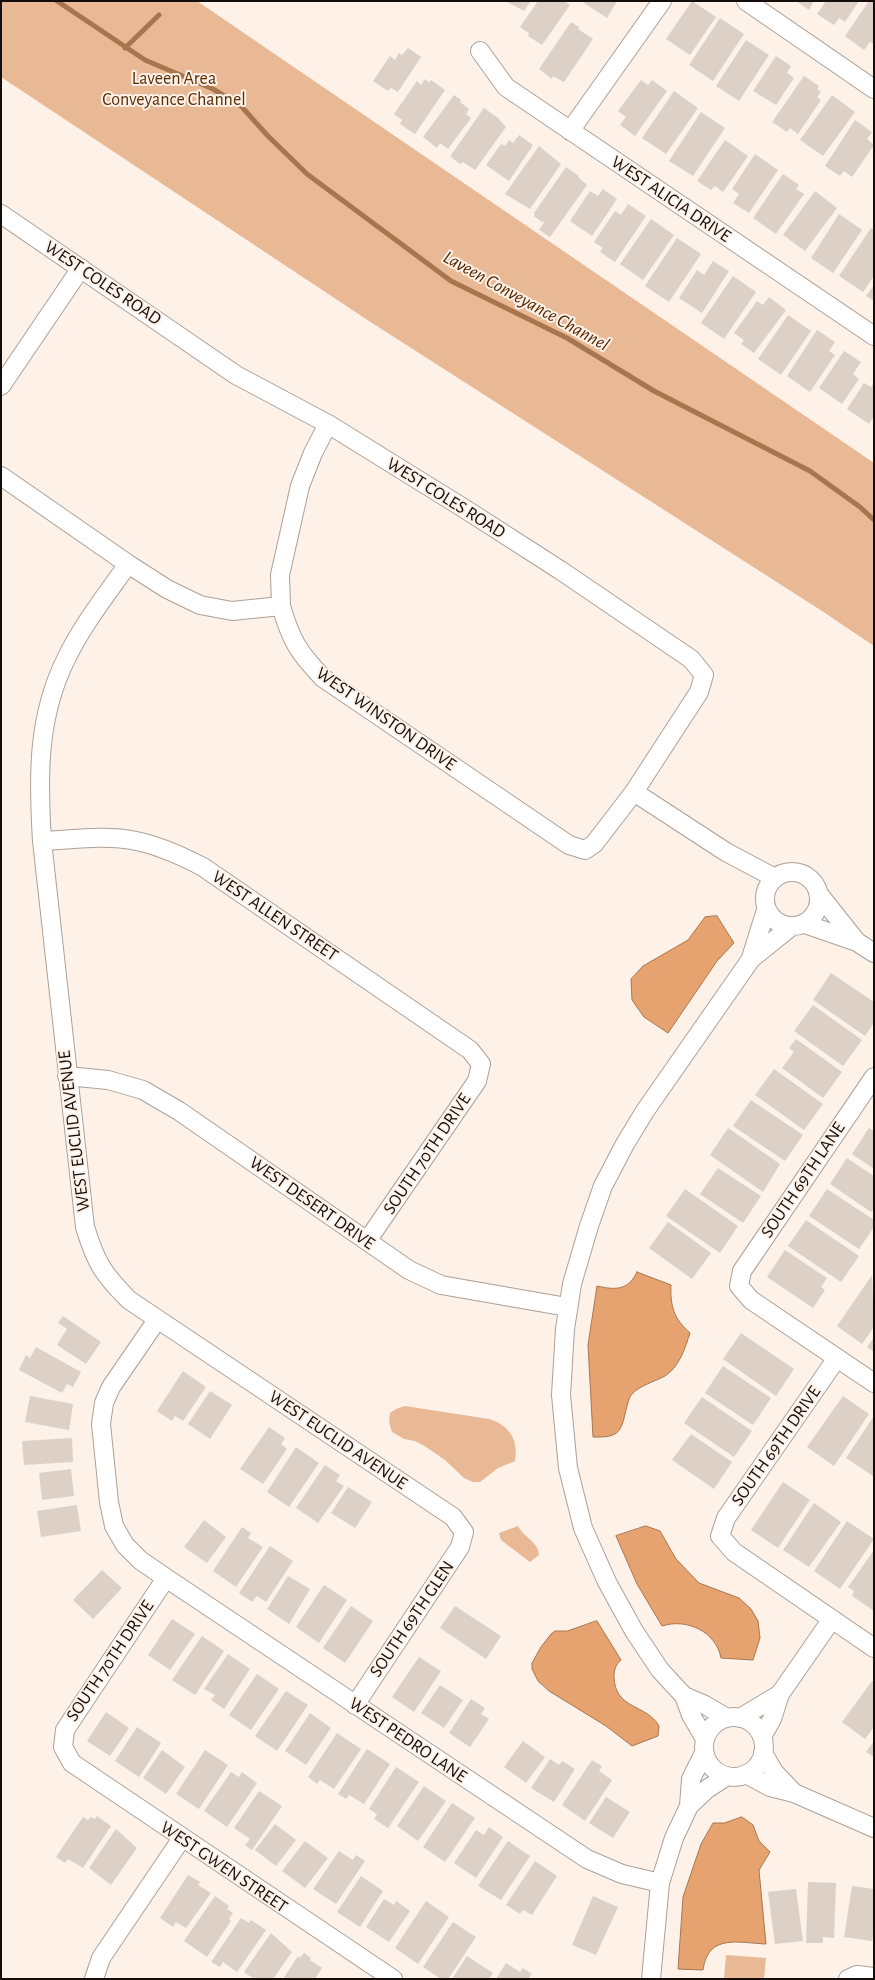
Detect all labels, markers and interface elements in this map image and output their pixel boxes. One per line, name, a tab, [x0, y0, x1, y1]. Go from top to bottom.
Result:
park label: Laveen Area Conveyance Channel	[102, 68, 246, 110]
street label: WEST ALICIA DRIVE	[607, 151, 735, 247]
street label: WEST COLES ROAD	[41, 236, 165, 330]
water label: Laveen Conveyance Channel	[439, 246, 613, 356]
street label: WEST COLES ROAD	[383, 453, 509, 543]
street label: WEST WINSTON DRIVE	[312, 663, 460, 775]
street label: WEST ALLEN STREET	[208, 866, 342, 966]
street label: WEST EUCLID AVENUE	[53, 1049, 95, 1213]
street label: SOUTH 70TH DRIVE	[379, 1089, 475, 1219]
street label: SOUTH 69TH LANE	[756, 1118, 850, 1242]
street label: WEST DESERT DRIVE	[245, 1152, 379, 1254]
street label: SOUTH 69TH DRIVE	[727, 1382, 825, 1510]
street label: WEST EUCLID AVENUE	[265, 1386, 411, 1494]
street label: SOUTH 69TH GLEN	[365, 1557, 459, 1681]
street label: SOUTH 70TH DRIVE	[62, 1596, 158, 1726]
street label: WEST PEDRO LANE	[345, 1693, 471, 1787]
street label: WEST GWEN STREET	[156, 1816, 292, 1918]

